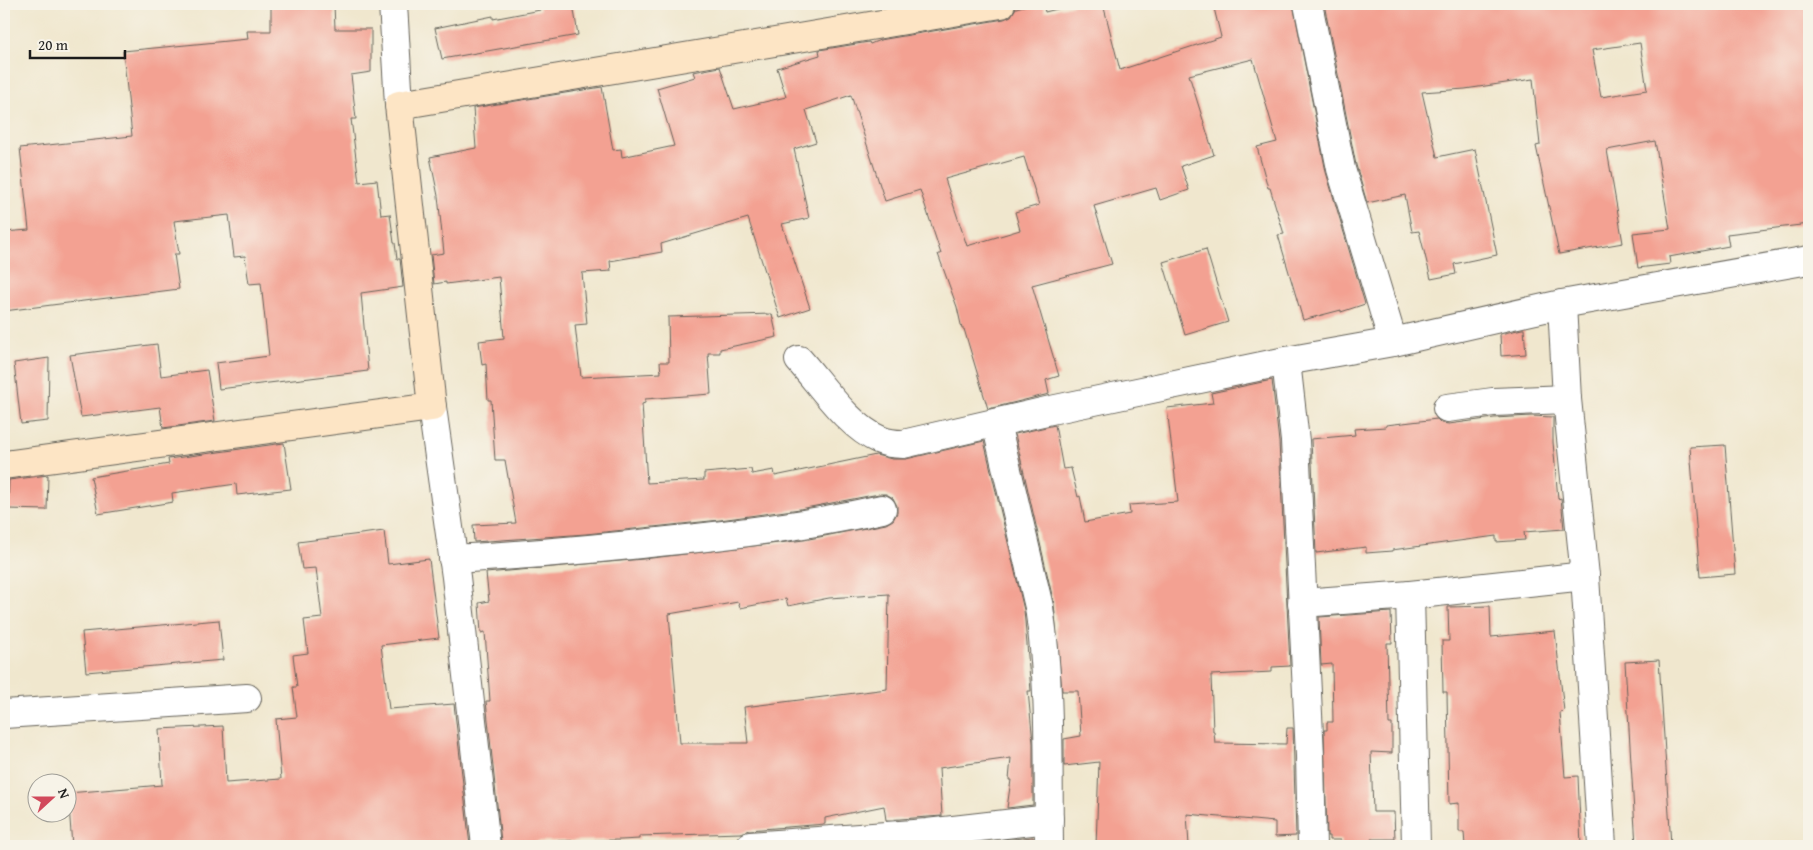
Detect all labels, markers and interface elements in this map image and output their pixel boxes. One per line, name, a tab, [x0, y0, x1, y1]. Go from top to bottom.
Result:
scale bar	[30, 28, 125, 60]
text: 20 m	[38, 34, 69, 55]
north arrow	[28, 772, 78, 822]
text: N	[53, 785, 75, 802]

